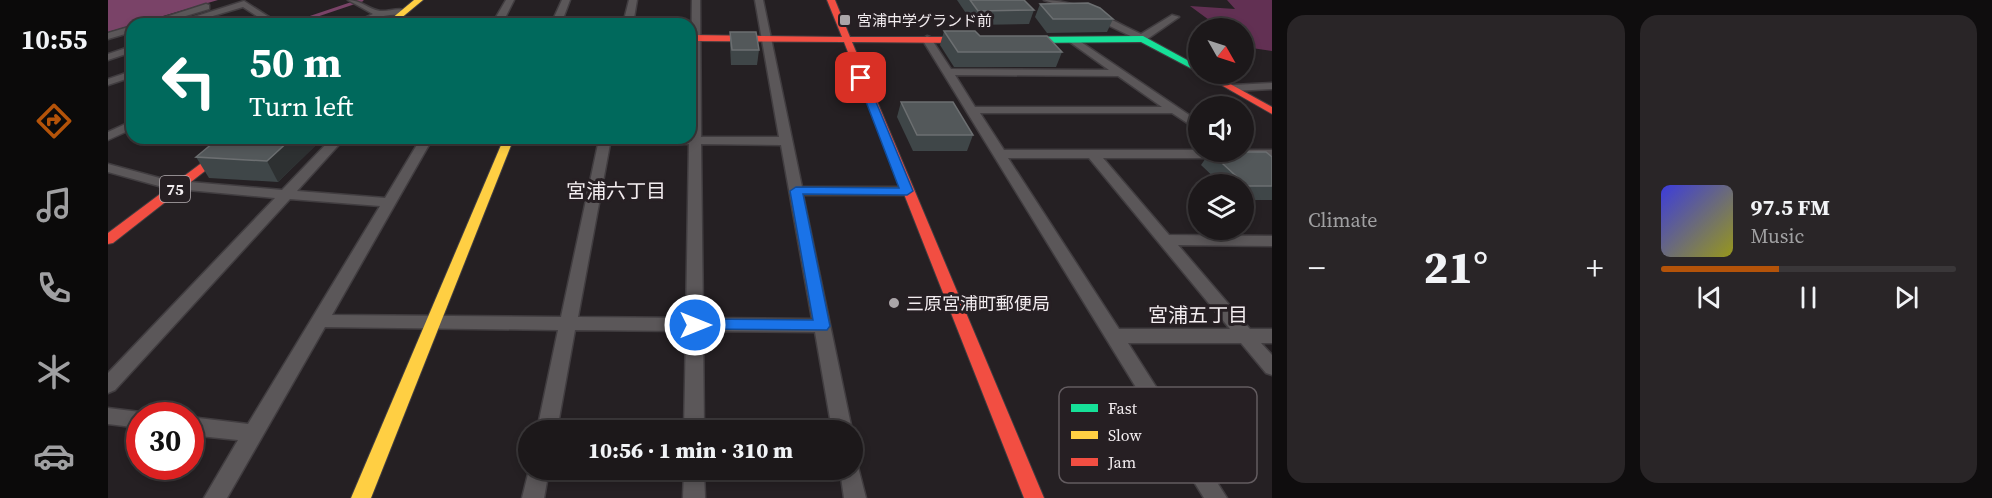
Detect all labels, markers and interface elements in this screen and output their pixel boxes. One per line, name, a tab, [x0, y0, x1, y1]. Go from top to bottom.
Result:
place label: 宮浦中学グランド前	[857, 10, 992, 31]
marker: 宮浦中学グランド前	[838, 13, 852, 27]
north arrow	[1188, 18, 1254, 84]
map controls	[1188, 18, 1254, 240]
text: 10:55	[21, 21, 87, 58]
text: 50 m	[249, 33, 342, 91]
icon: left	[150, 42, 228, 120]
pin	[835, 52, 886, 103]
icon: arrive	[844, 61, 877, 94]
text: Turn left	[249, 88, 353, 125]
button: sound	[1188, 96, 1254, 162]
icon: directions	[33, 100, 75, 142]
button: layers	[1188, 174, 1254, 240]
road number: 75	[160, 176, 190, 202]
district label: 宮浦六丁目	[566, 177, 666, 205]
icon: music	[33, 184, 75, 226]
text: 97.5 FM	[1751, 192, 1830, 222]
text: Climate	[1308, 206, 1377, 234]
text: Music	[1751, 222, 1804, 250]
text: 21°	[1424, 236, 1488, 298]
text: −	[1308, 245, 1326, 290]
text: +	[1586, 245, 1603, 290]
icon: phone	[33, 267, 75, 309]
icon: previous	[1693, 281, 1726, 314]
icon: pause	[1792, 281, 1825, 314]
icon: next	[1890, 281, 1923, 314]
place label: 三原宮浦町郵便局	[906, 291, 1050, 316]
position arrow	[663, 293, 727, 357]
marker: 三原宮浦町郵便局	[887, 296, 901, 310]
district label: 宮浦五丁目	[1148, 301, 1248, 329]
icon: climate	[33, 351, 75, 393]
legend	[1059, 387, 1257, 483]
text: Fast	[1108, 397, 1138, 419]
speed limit sign: 30	[126, 402, 204, 480]
text: Slow	[1108, 424, 1143, 446]
icon: car	[33, 435, 75, 477]
text: 10:56 · 1 min · 310 m	[588, 435, 793, 465]
text: Jam	[1107, 451, 1136, 473]

